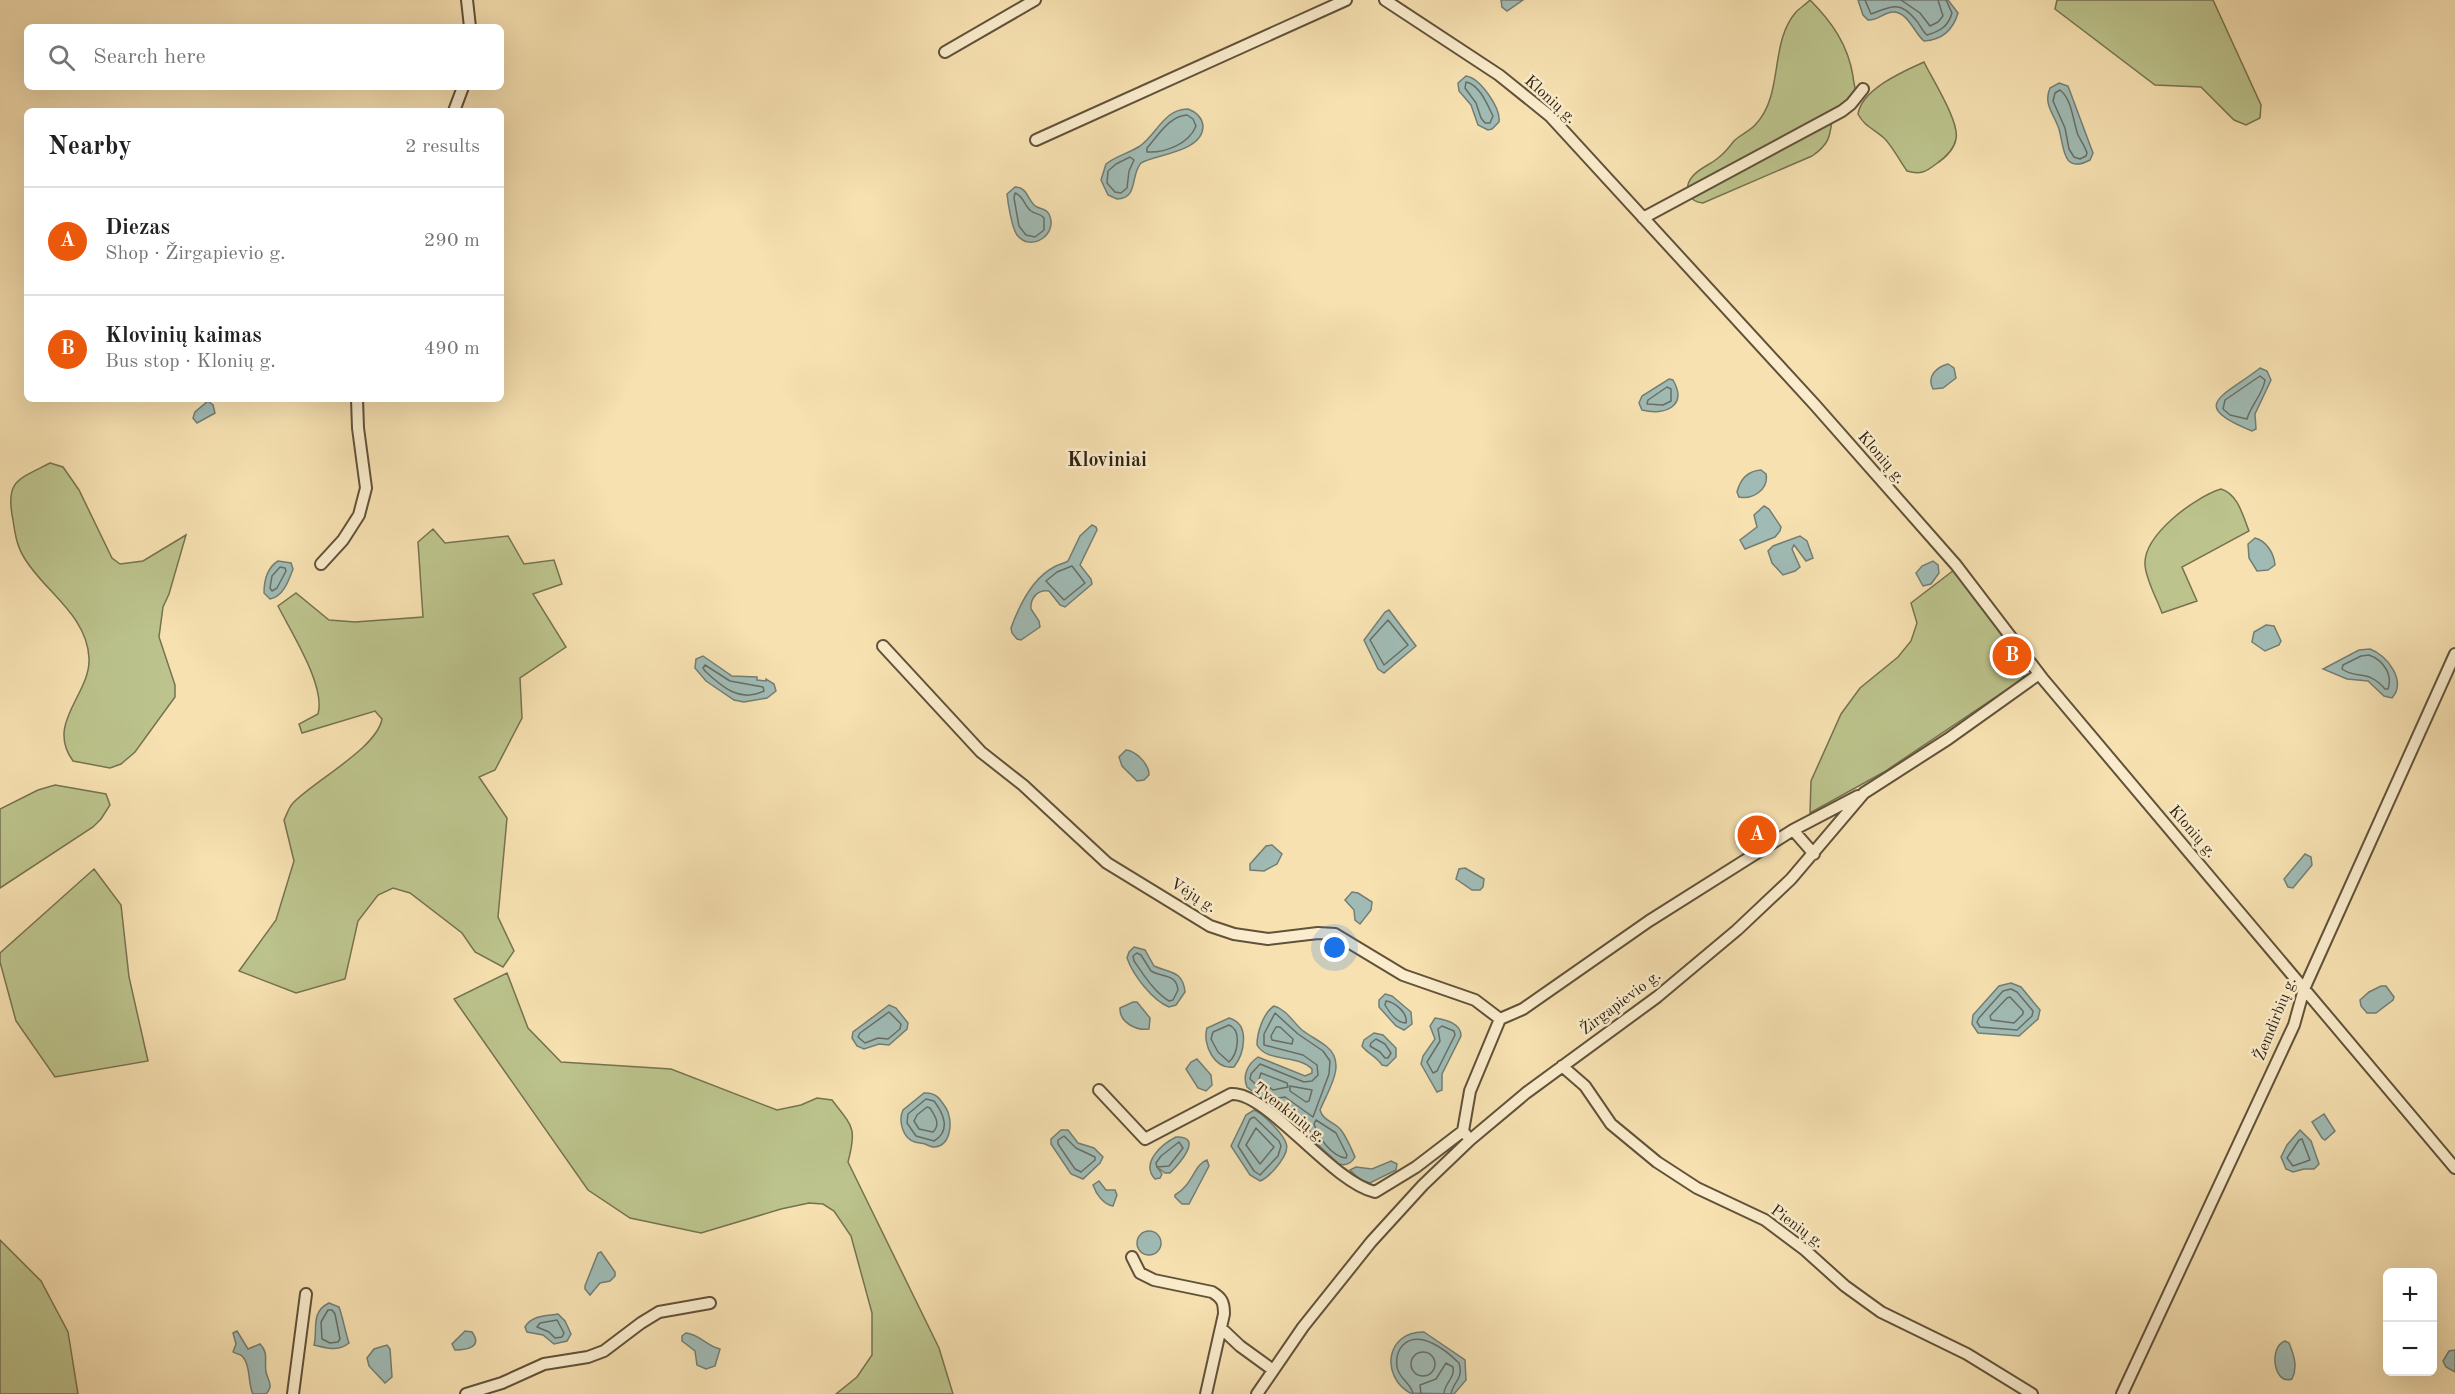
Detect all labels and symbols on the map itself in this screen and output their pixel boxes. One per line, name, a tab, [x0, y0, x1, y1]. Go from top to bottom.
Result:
street label: Klonių g.	[1521, 73, 1579, 127]
street label: Klonių g.	[1854, 429, 1908, 487]
district label: Kloviniai	[1067, 451, 1147, 471]
pin: B	[1992, 634, 2032, 678]
street label: Klonių g.	[2165, 803, 2219, 861]
pin: A	[1738, 812, 1776, 858]
street label: Vėjų g.	[1167, 876, 1219, 916]
your location	[1320, 933, 1349, 962]
street label: Žirgapievio g.	[1575, 964, 1664, 1038]
street label: Žemdirbių g.	[2248, 974, 2300, 1063]
street label: Tvenkinių g.	[1250, 1080, 1328, 1146]
street label: Pienių g.	[1767, 1202, 1827, 1252]

